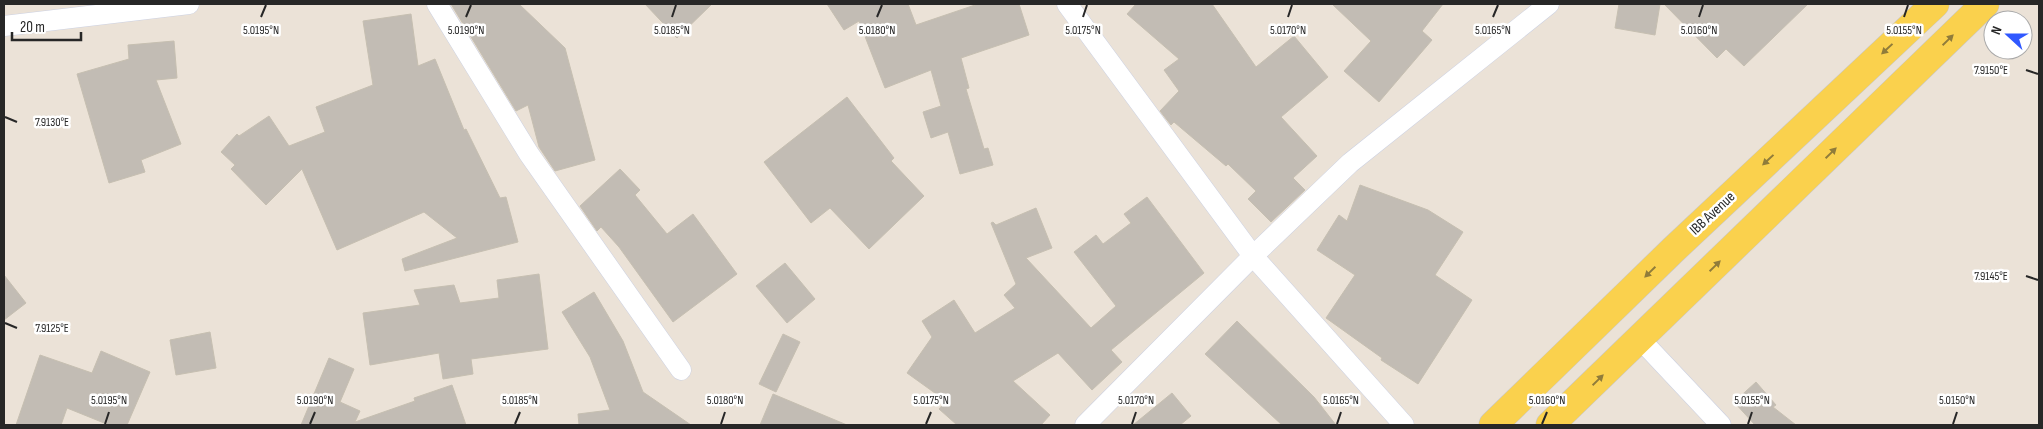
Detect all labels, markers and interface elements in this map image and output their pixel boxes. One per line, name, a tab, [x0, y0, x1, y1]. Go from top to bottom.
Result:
scale bar	[12, 10, 81, 42]
north arrow	[1983, 10, 2033, 60]
text: 20 m	[20, 18, 45, 37]
text: 5.0195°N	[243, 23, 279, 38]
text: 5.0190°N	[448, 23, 484, 38]
text: 5.0185°N	[654, 23, 690, 38]
text: 5.0180°N	[859, 23, 895, 38]
text: 5.0175°N	[1065, 23, 1101, 38]
text: 5.0170°N	[1270, 23, 1306, 38]
text: 5.0165°N	[1475, 23, 1511, 38]
text: 5.0160°N	[1681, 23, 1717, 38]
text: 5.0155°N	[1886, 23, 1922, 38]
text: N	[1987, 24, 2006, 37]
one-way arrow	[1942, 34, 1954, 46]
one-way arrow	[1881, 43, 1893, 55]
text: 7.9150°E	[1974, 63, 2008, 78]
text: 7.9130°E	[35, 115, 69, 130]
one-way arrow	[1825, 147, 1837, 159]
one-way arrow	[1763, 154, 1775, 166]
street label: IBB Avenue	[1686, 188, 1739, 239]
one-way arrow	[1708, 260, 1720, 272]
one-way arrow	[1645, 266, 1657, 278]
text: 7.9145°E	[1974, 269, 2008, 284]
text: 7.9125°E	[35, 321, 69, 336]
one-way arrow	[1592, 374, 1604, 386]
text: 5.0195°N	[91, 393, 127, 408]
text: 5.0190°N	[297, 393, 333, 408]
text: 5.0185°N	[502, 393, 538, 408]
text: 5.0180°N	[707, 393, 743, 408]
text: 5.0175°N	[913, 393, 949, 408]
text: 5.0170°N	[1118, 393, 1154, 408]
text: 5.0165°N	[1323, 393, 1359, 408]
text: 5.0160°N	[1529, 393, 1565, 408]
text: 5.0155°N	[1734, 393, 1770, 408]
text: 5.0150°N	[1939, 393, 1975, 408]

